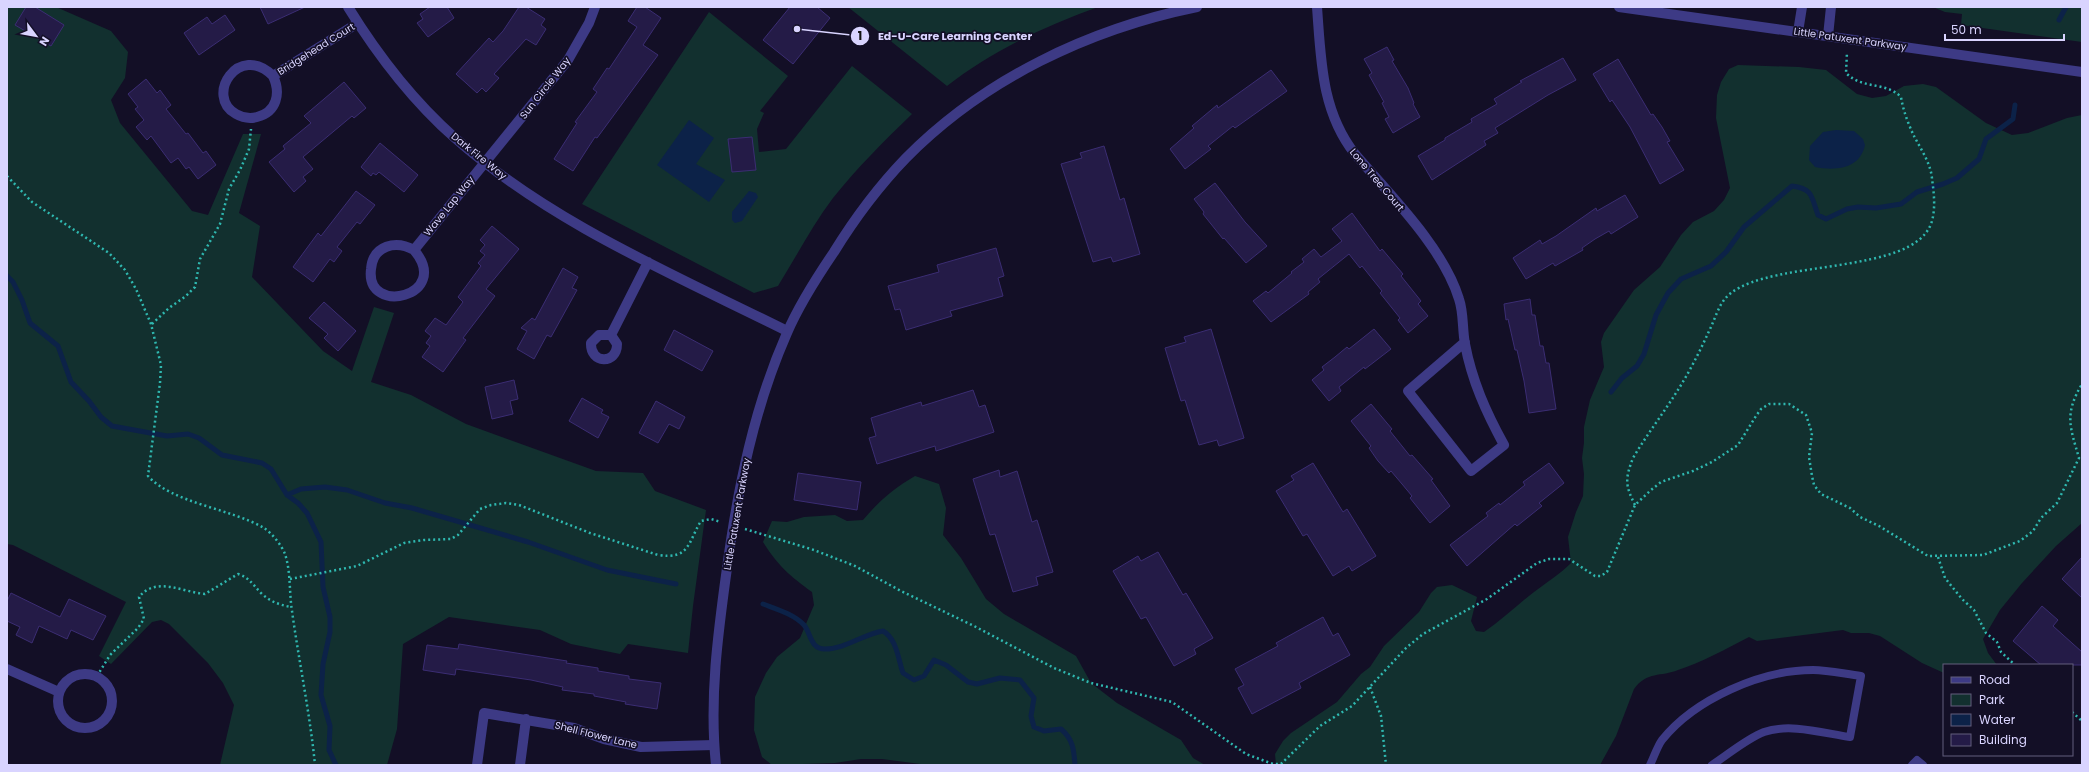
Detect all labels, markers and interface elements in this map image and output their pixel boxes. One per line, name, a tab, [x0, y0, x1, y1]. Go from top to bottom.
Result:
north arrow	[16, 16, 56, 56]
scale bar	[1945, 16, 2064, 42]
street label: Bridgehead Court	[274, 19, 358, 79]
text: 50 m	[1951, 21, 1982, 38]
street label: Little Patuxent Parkway	[1793, 24, 1908, 54]
callout: Ed-U-Care Learning Center	[850, 25, 1040, 48]
text: 1	[858, 27, 862, 44]
text: Ed-U-Care Learning Center	[878, 28, 1032, 44]
text: N	[36, 34, 53, 49]
street label: Sun Circle Way	[516, 54, 574, 122]
street label: Dark Fire Way	[448, 129, 510, 183]
street label: Lone Tree Court	[1346, 145, 1408, 215]
street label: Wave Lap Way	[420, 172, 478, 239]
street label: Little Patuxent Parkway	[720, 456, 754, 571]
legend	[1943, 664, 2073, 756]
text: Road	[1979, 671, 2010, 688]
text: Park	[1979, 691, 2006, 708]
text: Water	[1979, 711, 2016, 728]
street label: Shell Flower Lane	[553, 718, 639, 752]
text: Building	[1979, 731, 2027, 748]

